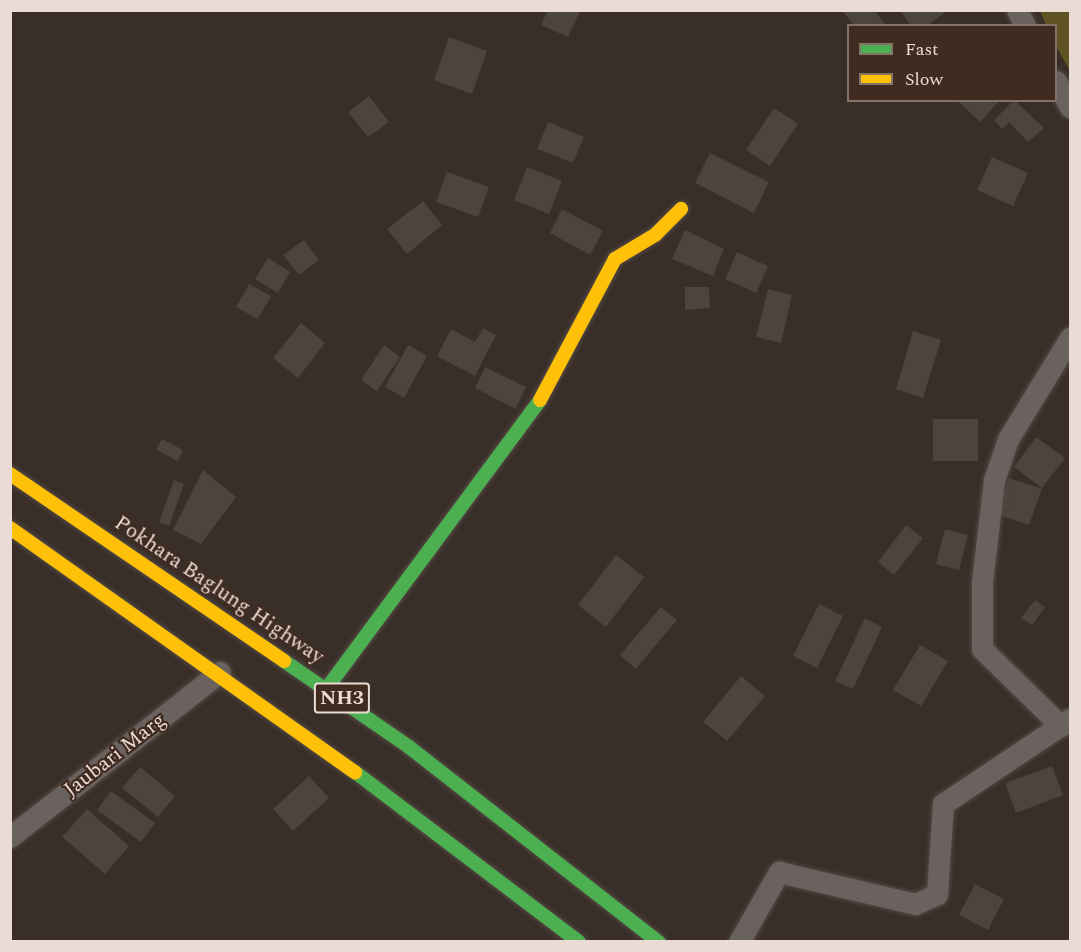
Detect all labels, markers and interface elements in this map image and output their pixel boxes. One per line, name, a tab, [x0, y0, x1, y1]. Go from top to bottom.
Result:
legend	[847, 24, 1057, 102]
text: Fast	[905, 36, 938, 63]
text: Slow	[905, 66, 943, 93]
street label: Pokhara Baglung Highway	[109, 510, 329, 670]
road number: NH3	[314, 681, 370, 715]
street label: Jaubari Marg	[59, 707, 171, 803]

